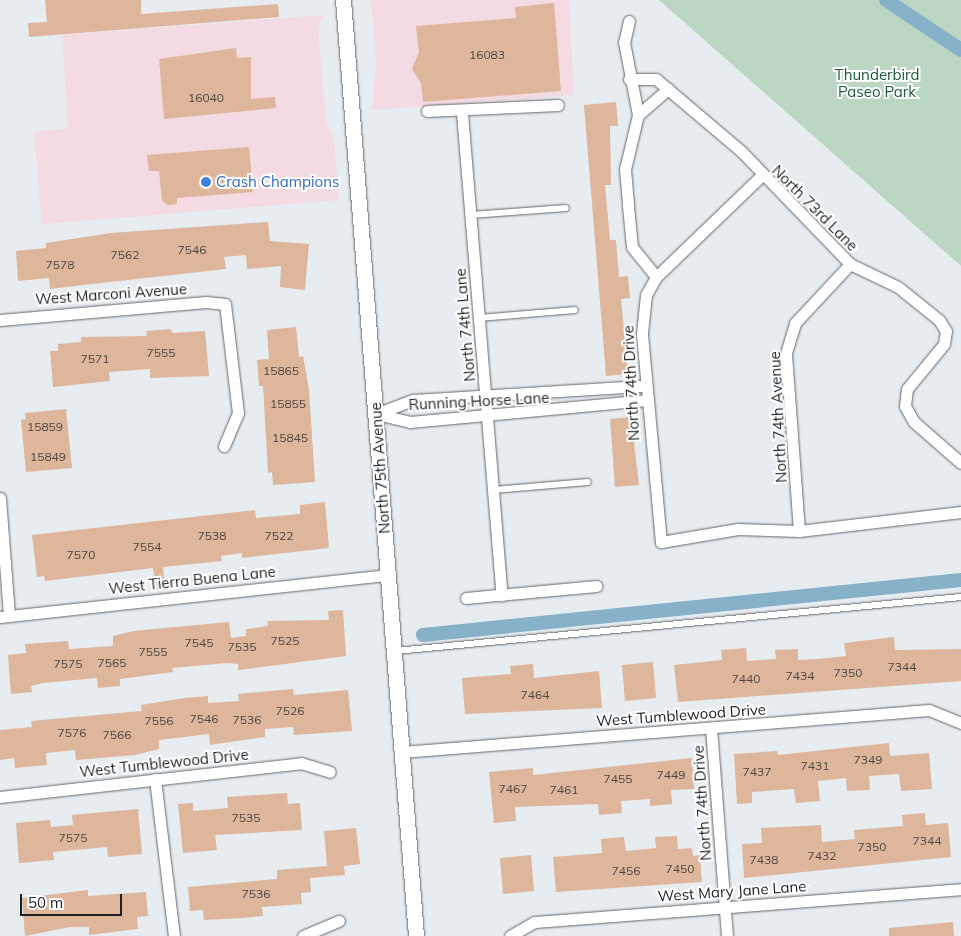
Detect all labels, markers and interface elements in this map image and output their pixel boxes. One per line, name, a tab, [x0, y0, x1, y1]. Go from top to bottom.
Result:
house number: 16083	[469, 48, 505, 62]
park label: Thunderbird Paseo Park	[835, 65, 919, 100]
house number: 16040	[188, 91, 224, 105]
street label: North 73rd Lane	[768, 161, 862, 255]
place label: Crash Champions	[216, 173, 339, 191]
marker: Crash Champions	[200, 176, 212, 188]
house number: 7546	[178, 243, 206, 257]
house number: 7562	[111, 248, 139, 262]
house number: 7578	[46, 258, 74, 272]
street label: North 74th Lane	[451, 268, 479, 382]
street label: West Marconi Avenue	[35, 280, 187, 308]
street label: North 74th Drive	[619, 325, 643, 441]
house number: 7555	[147, 346, 175, 360]
street label: North 74th Avenue	[766, 351, 790, 483]
house number: 7571	[81, 352, 109, 366]
house number: 15865	[263, 364, 299, 378]
street label: Running Horse Lane	[408, 388, 550, 414]
house number: 15855	[270, 397, 306, 411]
street label: North 75th Avenue	[366, 402, 394, 534]
house number: 15859	[27, 420, 63, 434]
house number: 15845	[272, 431, 308, 445]
house number: 15849	[30, 450, 66, 464]
house number: 7538	[198, 529, 226, 543]
house number: 7522	[265, 529, 293, 543]
house number: 7554	[133, 540, 161, 554]
house number: 7570	[67, 548, 95, 562]
street label: West Tierra Buena Lane	[108, 562, 276, 598]
house number: 7525	[271, 634, 299, 648]
house number: 7545	[185, 636, 213, 650]
house number: 7535	[228, 640, 256, 654]
house number: 7555	[139, 645, 167, 659]
house number: 7565	[98, 656, 126, 670]
house number: 7575	[54, 657, 82, 671]
house number: 7344	[888, 660, 916, 674]
house number: 7350	[834, 666, 862, 680]
house number: 7434	[786, 669, 814, 683]
house number: 7440	[732, 672, 760, 686]
house number: 7464	[521, 688, 549, 702]
street label: West Tumblewood Drive	[596, 700, 766, 730]
house number: 7526	[276, 704, 304, 718]
house number: 7546	[190, 712, 218, 726]
house number: 7536	[233, 713, 261, 727]
house number: 7556	[145, 714, 173, 728]
house number: 7576	[58, 726, 86, 740]
house number: 7566	[103, 728, 131, 742]
street label: West Tumblewood Drive	[78, 745, 250, 781]
street label: North 74th Drive	[689, 745, 715, 861]
house number: 7349	[854, 753, 882, 767]
house number: 7431	[801, 759, 829, 773]
house number: 7437	[743, 765, 771, 779]
house number: 7449	[657, 768, 685, 782]
house number: 7455	[604, 772, 632, 786]
house number: 7467	[499, 782, 527, 796]
house number: 7461	[550, 783, 578, 797]
house number: 7535	[232, 811, 260, 825]
house number: 7575	[59, 831, 87, 845]
house number: 7344	[913, 834, 941, 848]
house number: 7350	[858, 840, 886, 854]
house number: 7432	[808, 849, 836, 863]
house number: 7438	[750, 853, 778, 867]
house number: 7450	[666, 862, 694, 876]
house number: 7456	[612, 864, 640, 878]
street label: West Mary Jane Lane	[657, 877, 807, 905]
scale bar	[22, 884, 125, 916]
house number: 7536	[242, 887, 270, 901]
text: 50 m	[28, 893, 63, 912]

